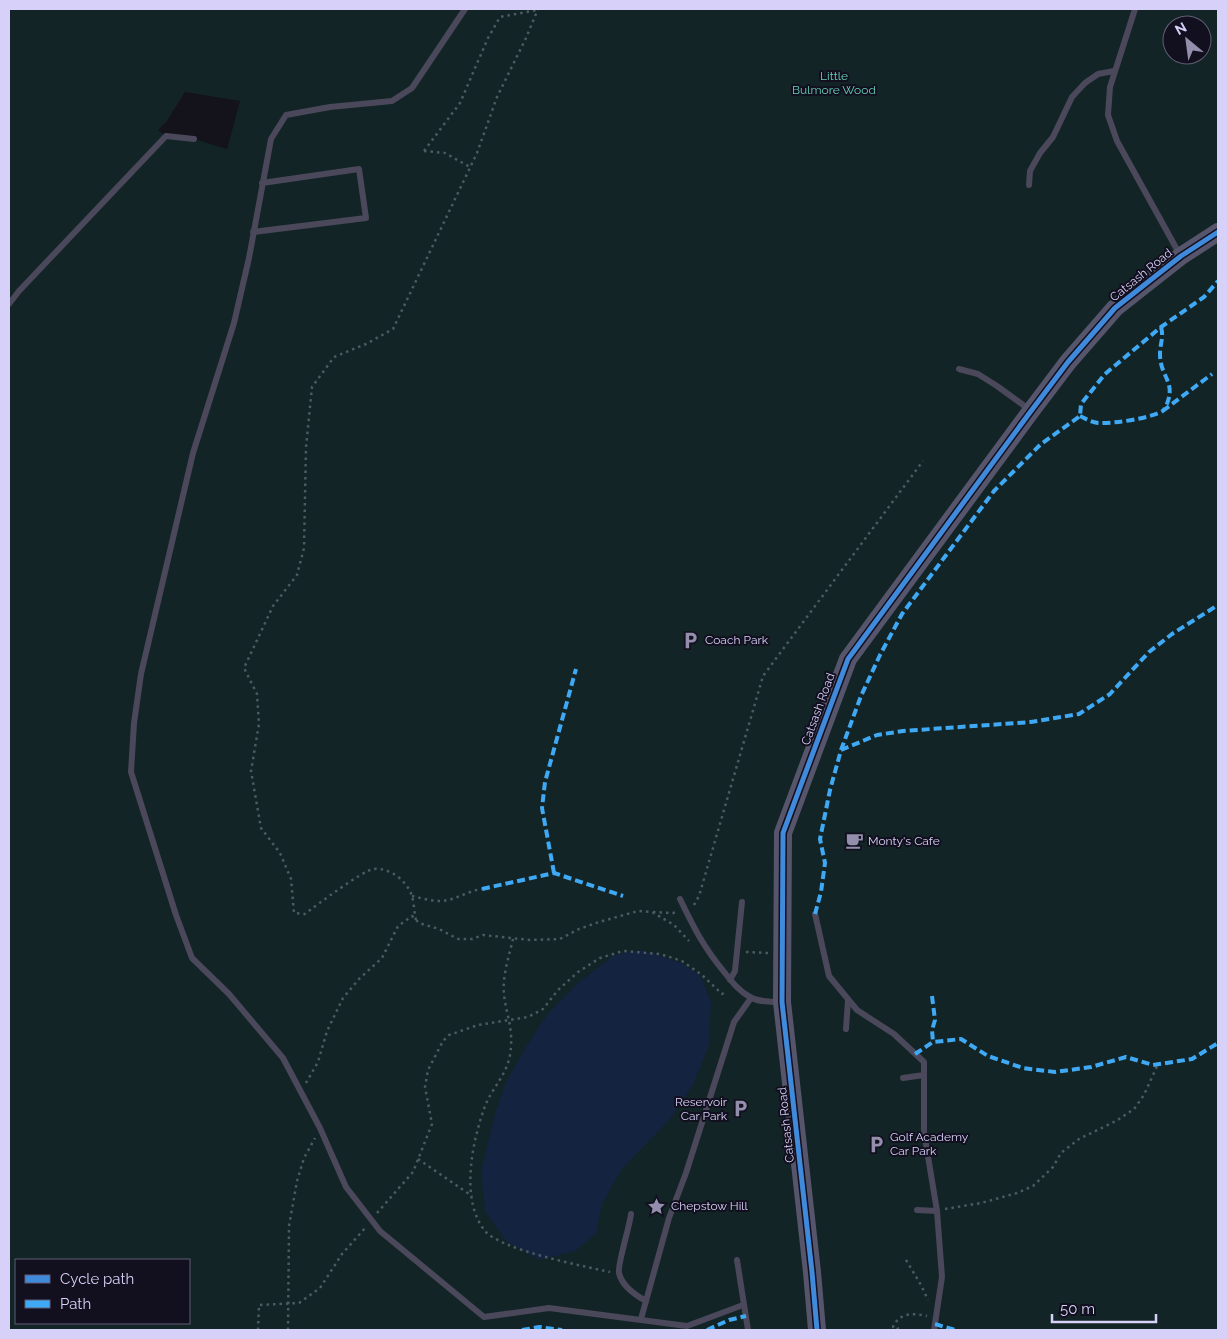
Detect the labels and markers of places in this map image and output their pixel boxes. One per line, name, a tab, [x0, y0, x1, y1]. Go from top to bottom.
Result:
parking icon: Coach Park	[681, 630, 701, 650]
place label: Coach Park	[705, 633, 769, 647]
cafe icon: Monty's Cafe	[844, 831, 864, 851]
place label: Monty's Cafe	[868, 834, 940, 848]
place label: Reservoir Car Park	[675, 1095, 728, 1123]
parking icon: Reservoir Car Park	[731, 1099, 751, 1119]
place label: Golf Academy Car Park	[890, 1130, 969, 1158]
parking icon: Golf Academy Car Park	[866, 1134, 886, 1154]
place icon: Chepstow Hill	[647, 1196, 667, 1216]
place label: Chepstow Hill	[671, 1199, 749, 1213]

